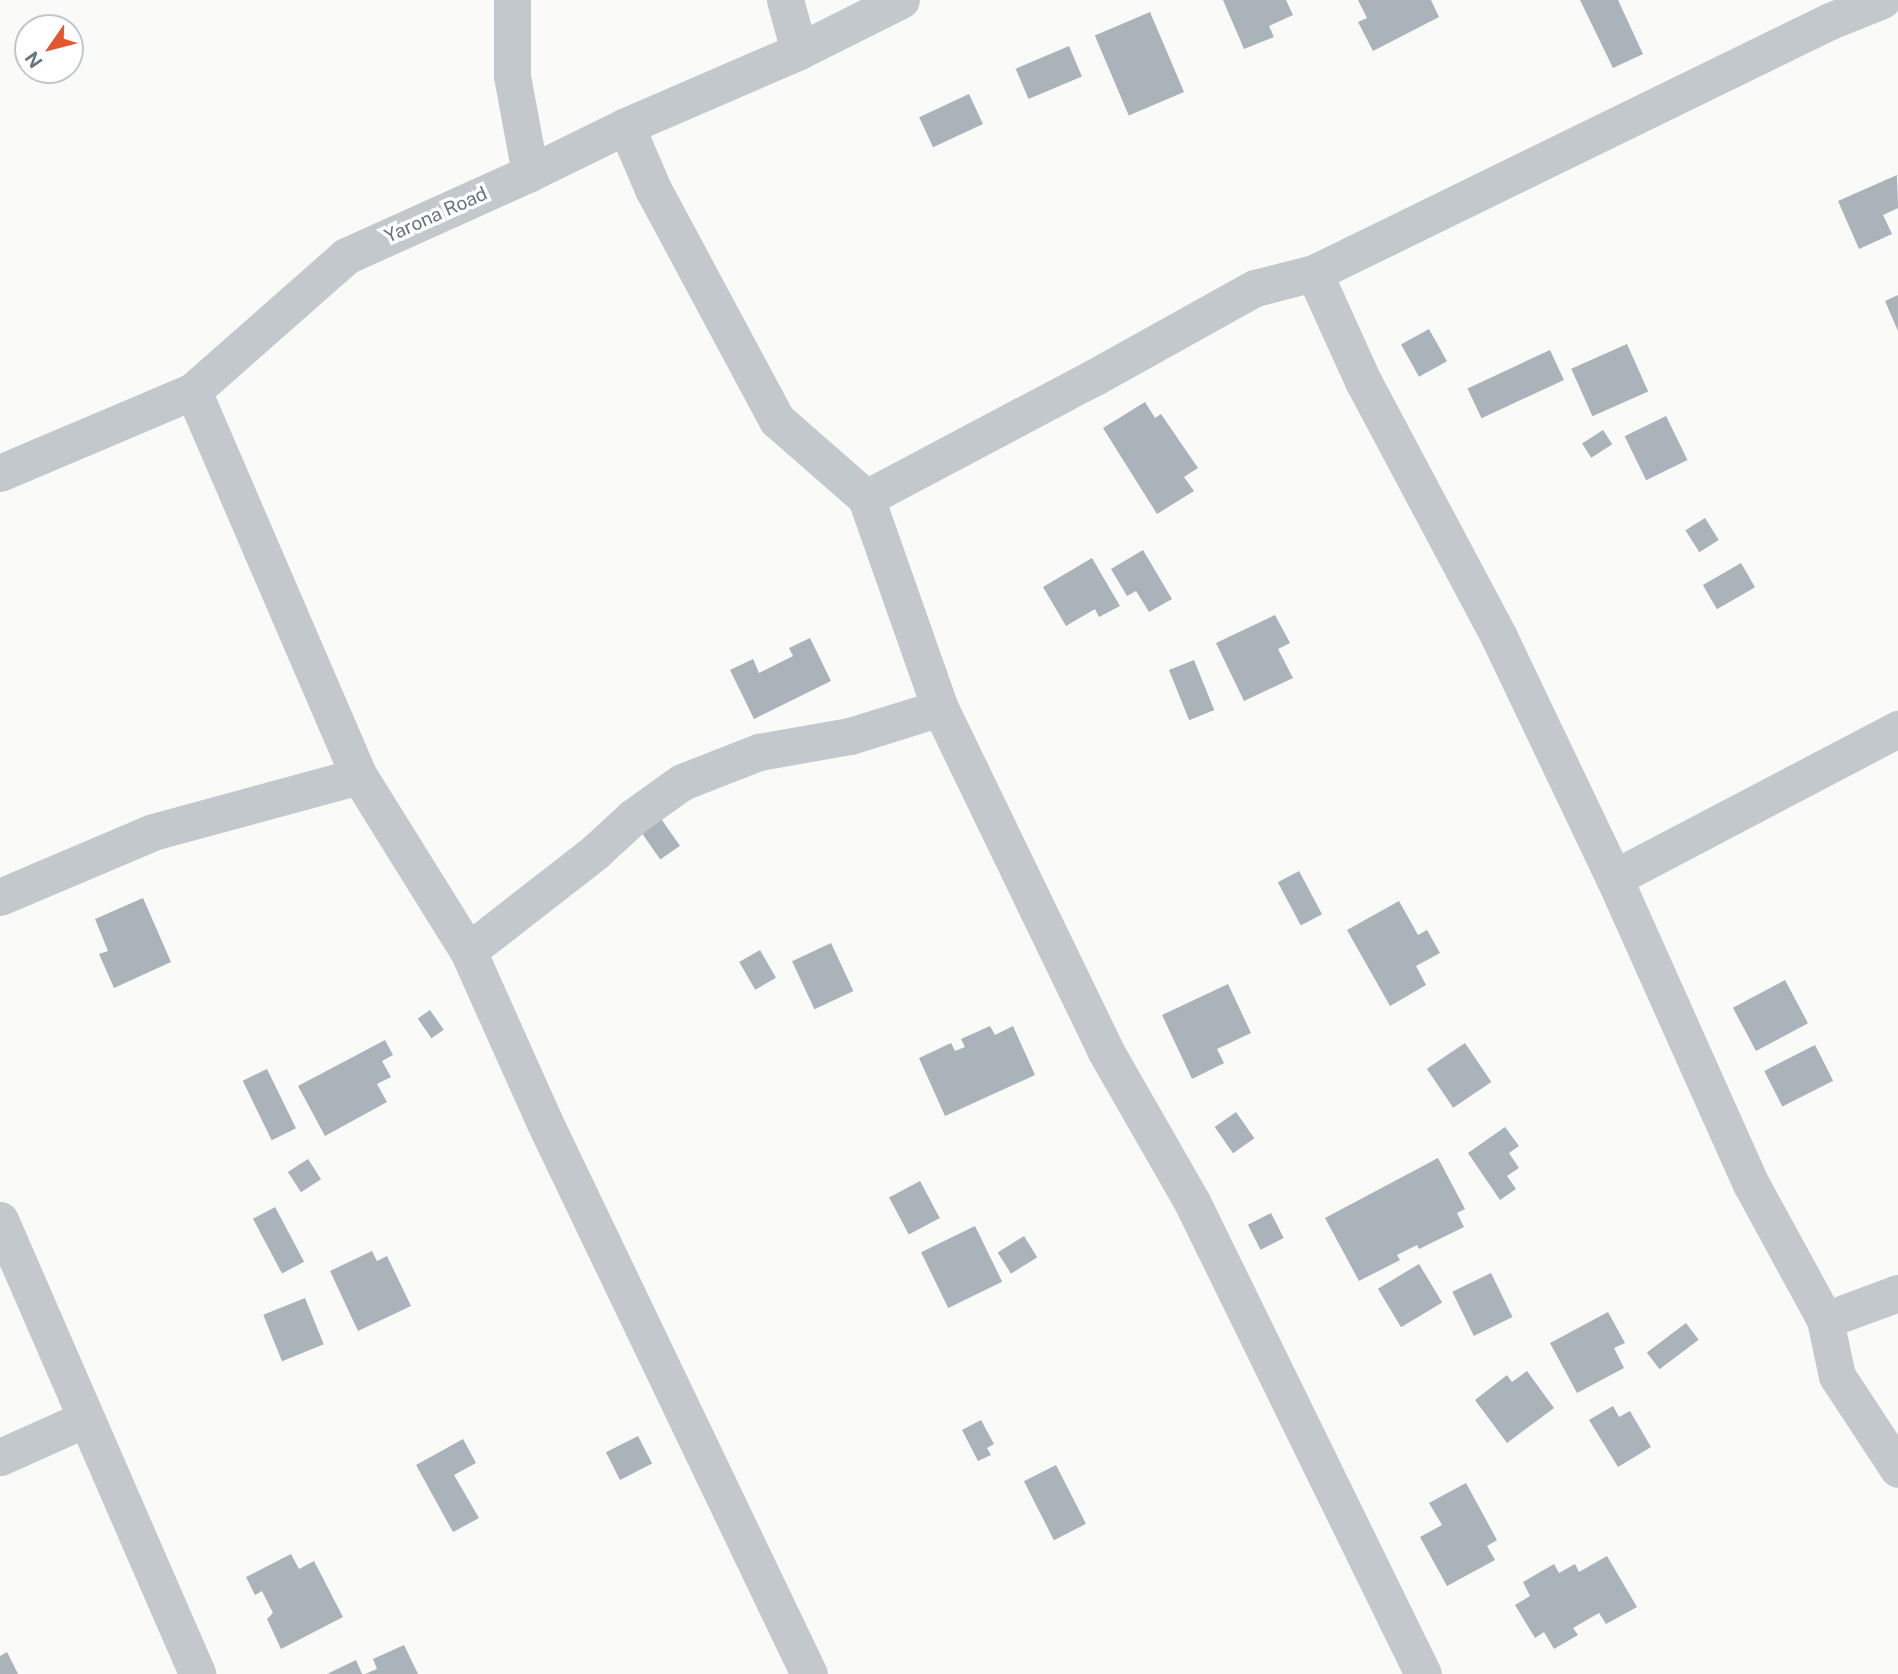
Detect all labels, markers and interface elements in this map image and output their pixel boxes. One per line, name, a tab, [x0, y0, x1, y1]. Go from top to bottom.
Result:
north arrow	[14, 14, 84, 84]
text: N	[20, 48, 47, 72]
street label: Yarona Road	[381, 182, 491, 248]

